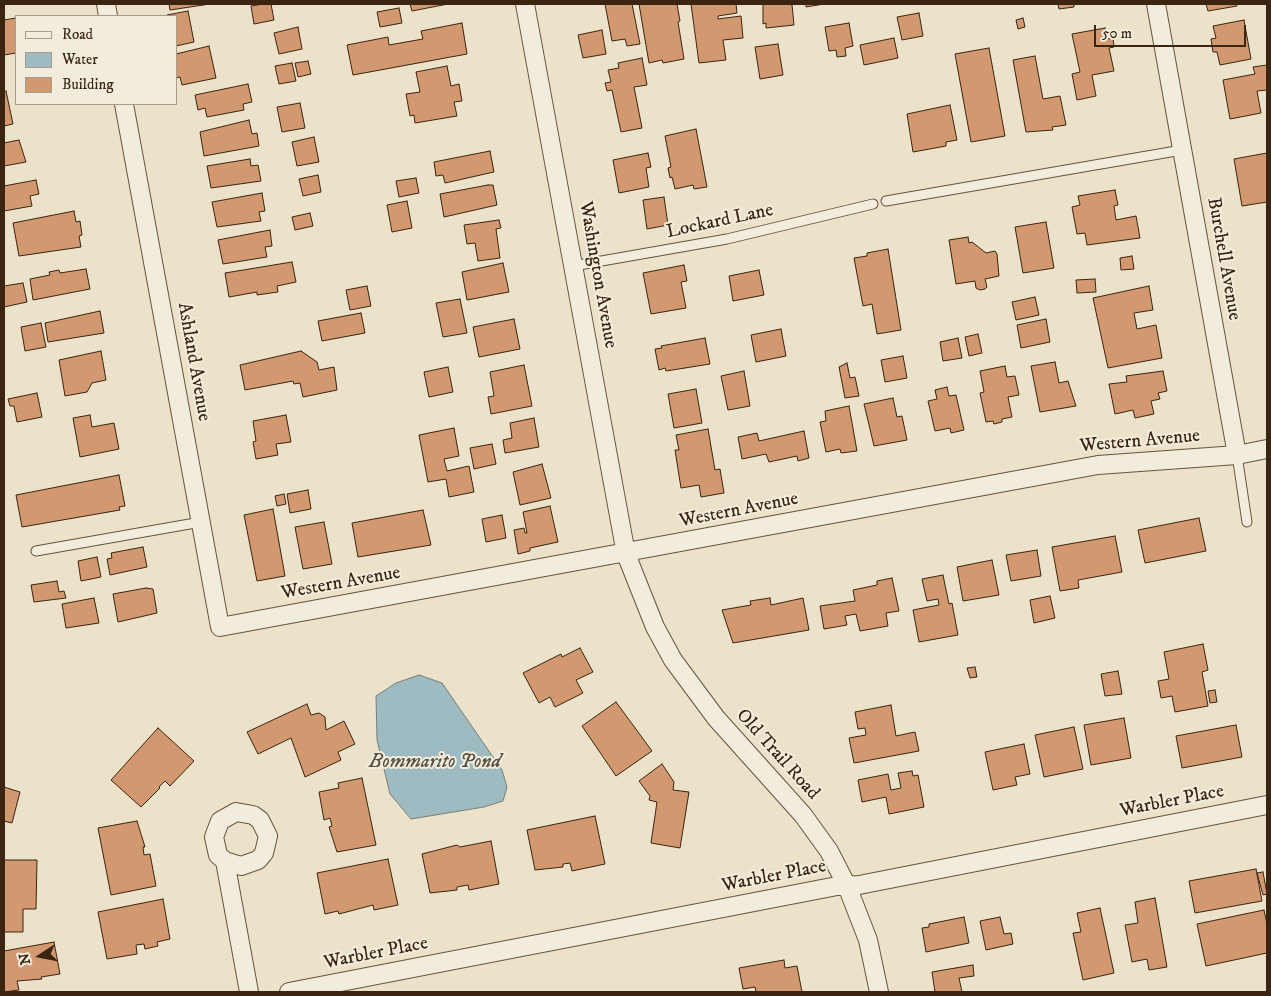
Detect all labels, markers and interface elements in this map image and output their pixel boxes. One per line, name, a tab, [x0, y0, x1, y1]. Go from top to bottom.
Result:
legend	[15, 15, 178, 105]
scale bar	[1096, 15, 1248, 47]
text: 50 m	[1102, 24, 1132, 43]
text: Road	[62, 25, 93, 44]
text: Water	[62, 50, 98, 69]
text: Building	[62, 75, 114, 94]
street label: Burchell Avenue	[1201, 196, 1245, 322]
street label: Washington Avenue	[573, 200, 621, 350]
street label: Lockard Lane	[664, 200, 776, 244]
street label: Ashland Avenue	[171, 301, 215, 423]
street label: Western Avenue	[1079, 425, 1201, 459]
street label: Western Avenue	[678, 488, 800, 534]
street label: Western Avenue	[280, 562, 402, 606]
street label: Old Trail Road	[730, 705, 824, 805]
water label: Bommarito Pond	[369, 751, 501, 775]
street label: Warbler Place	[1118, 781, 1226, 823]
street label: Warbler Place	[720, 856, 828, 898]
north arrow	[15, 931, 65, 981]
street label: Warbler Place	[322, 933, 430, 975]
text: N	[15, 952, 35, 966]

